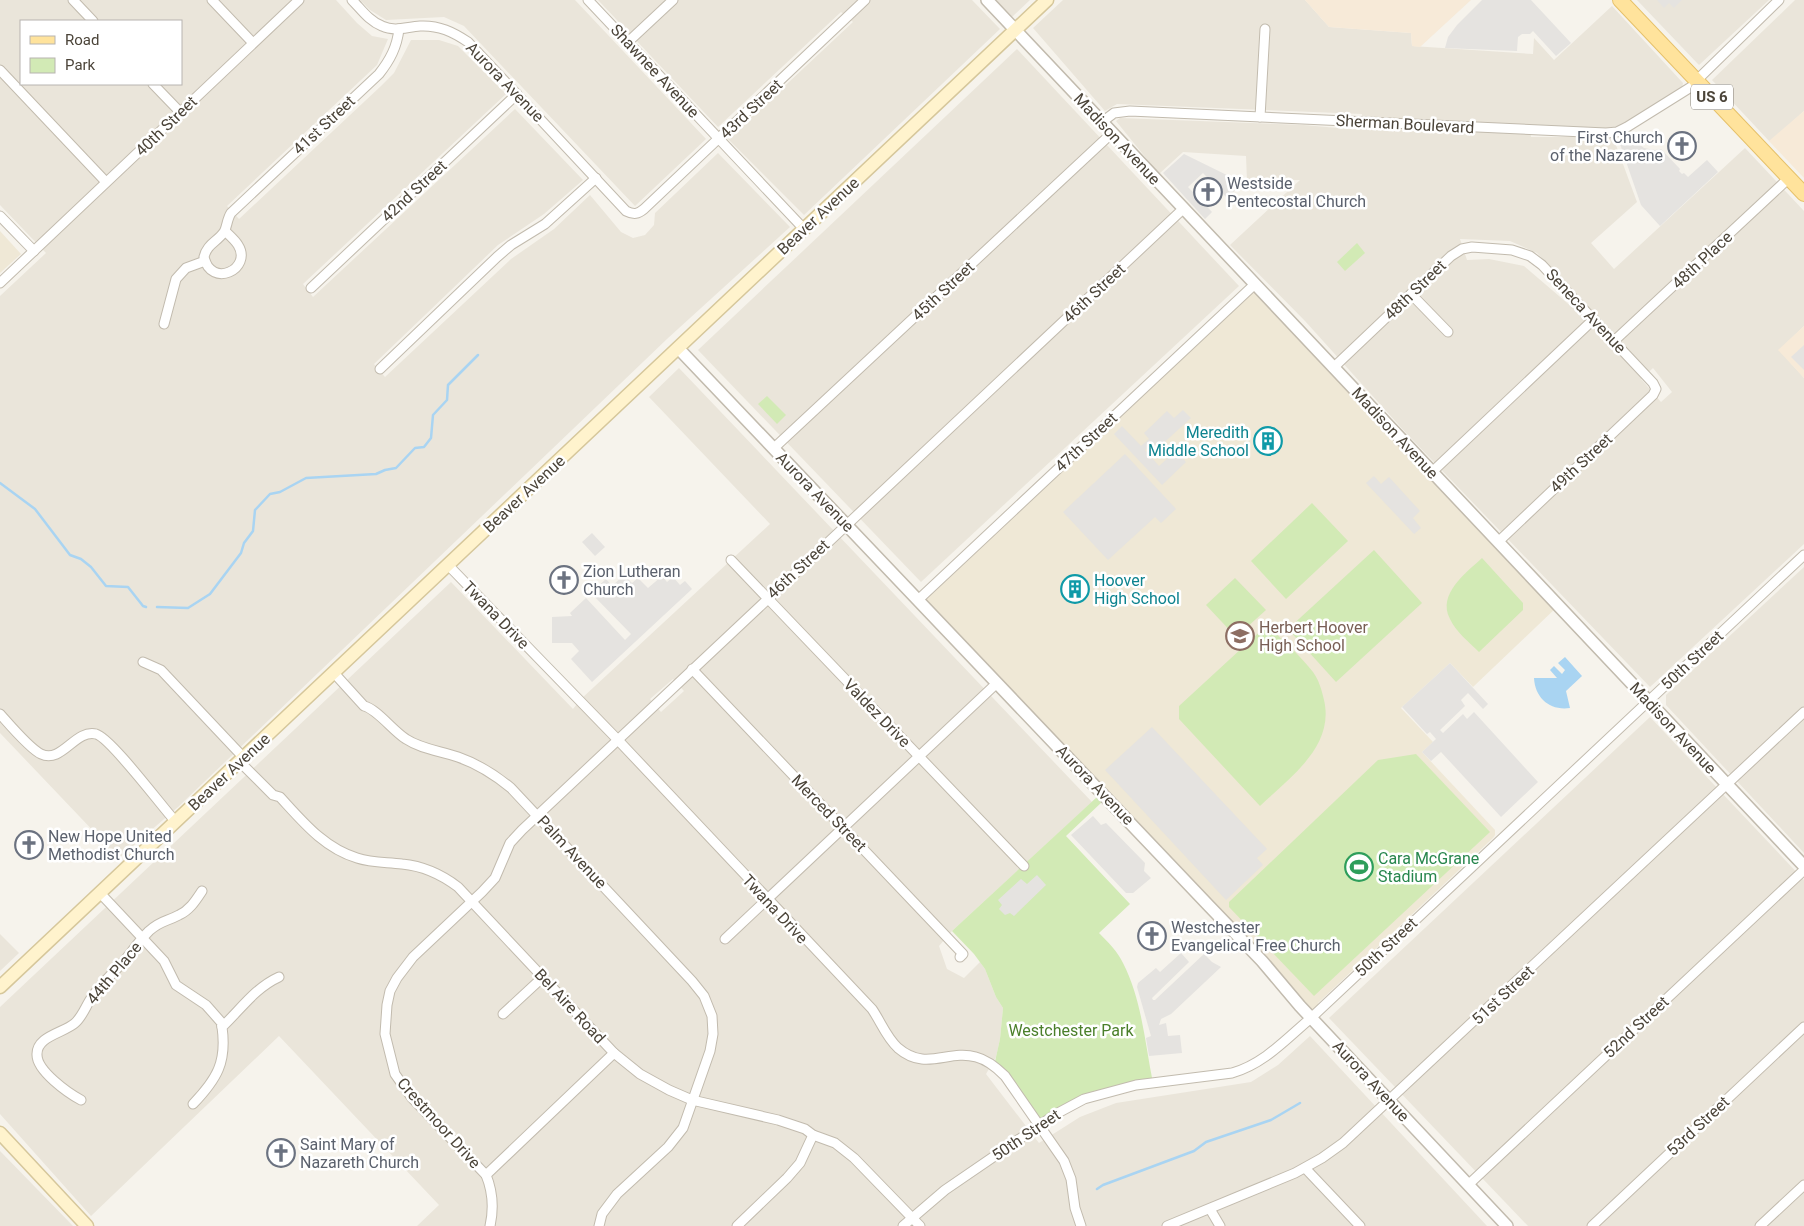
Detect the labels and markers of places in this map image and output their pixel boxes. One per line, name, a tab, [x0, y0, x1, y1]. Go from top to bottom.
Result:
place label: First Church of the Nazarene	[1550, 128, 1663, 165]
church icon: First Church of the Nazarene	[1667, 131, 1697, 161]
place label: Westside Pentecostal Church	[1227, 174, 1366, 211]
church icon: Westside Pentecostal Church	[1193, 177, 1223, 207]
place label: Meredith Middle School	[1148, 423, 1249, 460]
building icon: Meredith Middle School	[1253, 426, 1283, 456]
place label: Zion Lutheran Church	[583, 562, 681, 599]
church icon: Zion Lutheran Church	[549, 565, 579, 595]
place label: Hoover High School	[1094, 571, 1180, 608]
building icon: Hoover High School	[1060, 574, 1090, 604]
place label: Herbert Hoover High School	[1259, 618, 1368, 655]
school or university icon: Herbert Hoover High School	[1225, 621, 1255, 651]
place label: New Hope United Methodist Church	[48, 827, 175, 864]
church icon: New Hope United Methodist Church	[14, 830, 44, 860]
place label: Cara McGrane Stadium	[1378, 849, 1479, 886]
sports icon: Cara McGrane Stadium	[1344, 852, 1374, 882]
place label: Westchester Evangelical Free Church	[1171, 918, 1341, 955]
church icon: Westchester Evangelical Free Church	[1137, 921, 1167, 951]
place label: Saint Mary of Nazareth Church	[300, 1135, 419, 1172]
church icon: Saint Mary of Nazareth Church	[266, 1138, 296, 1168]

